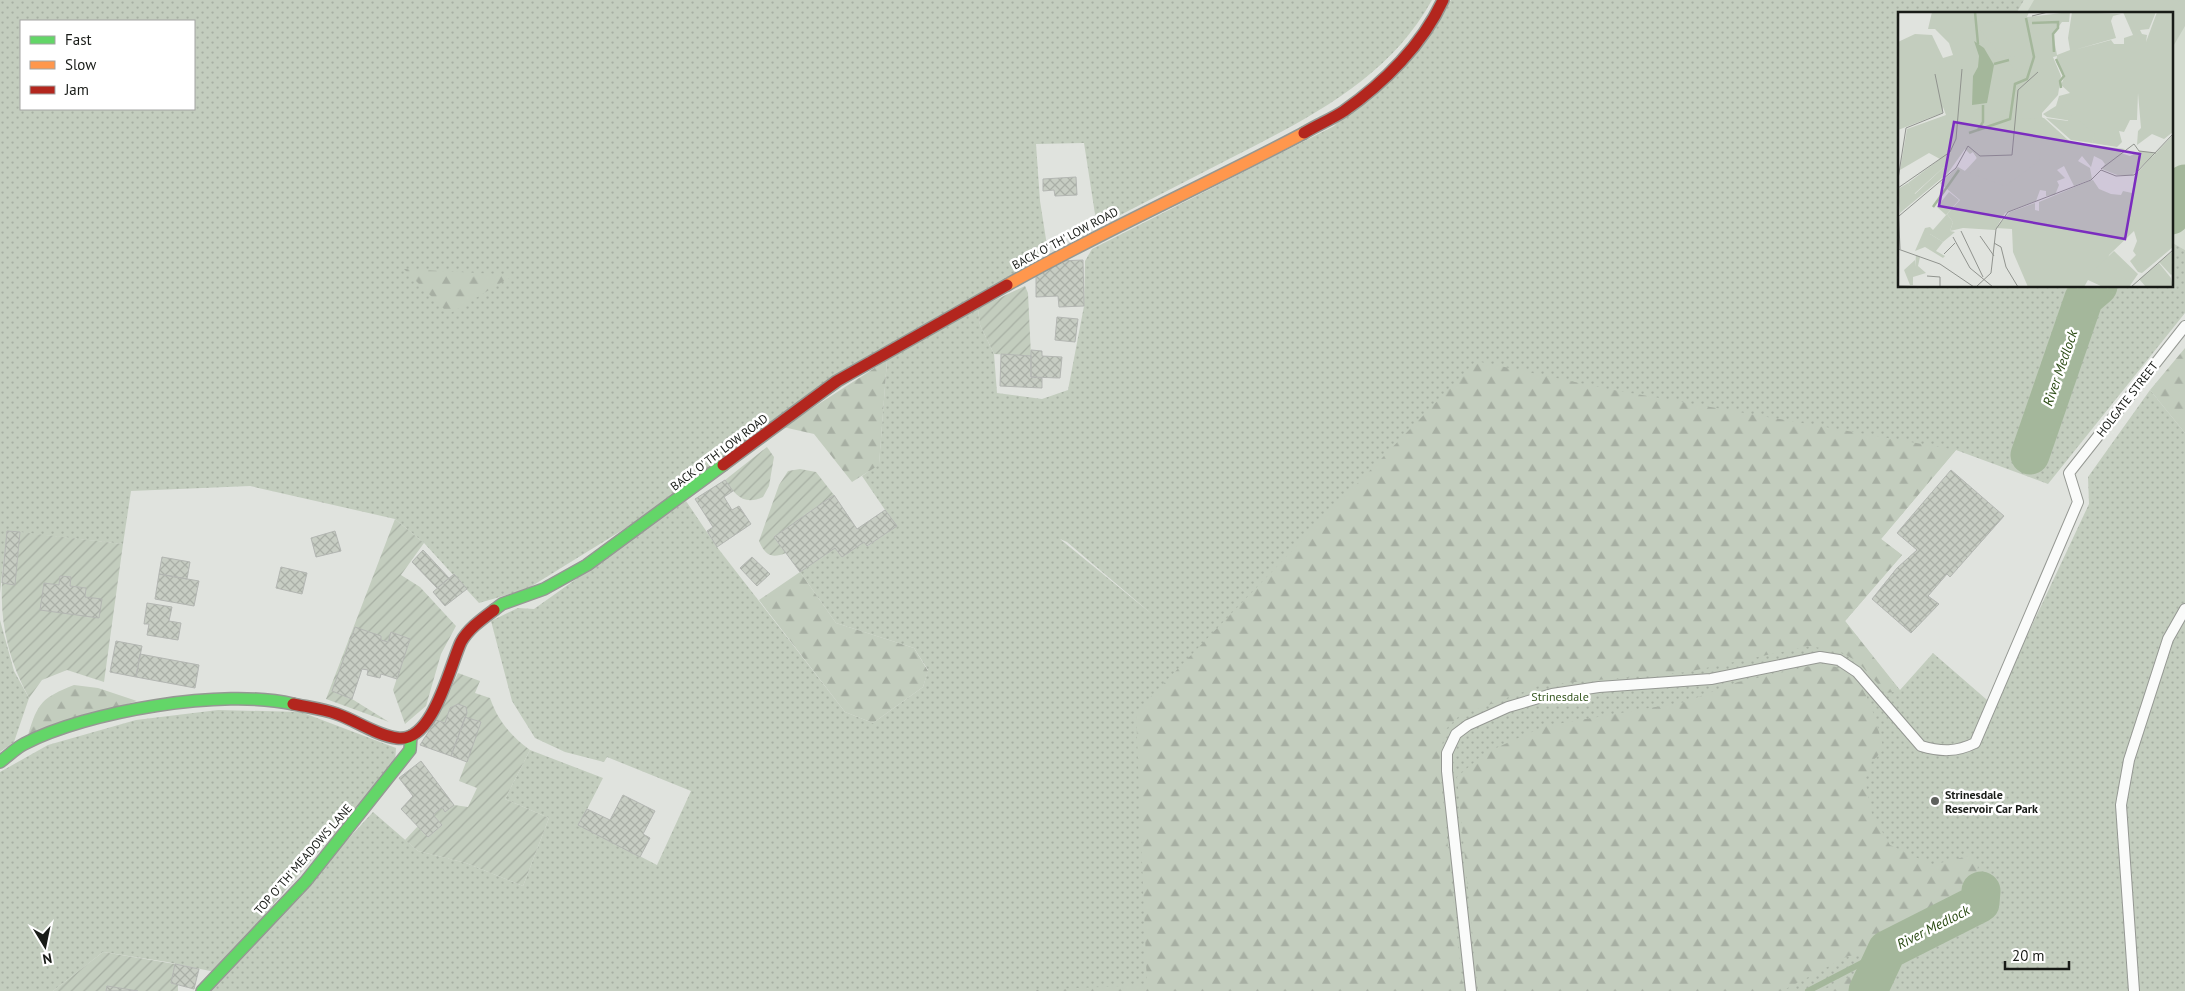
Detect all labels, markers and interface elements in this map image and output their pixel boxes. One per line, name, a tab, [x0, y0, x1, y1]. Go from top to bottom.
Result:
inset map	[1898, 12, 2172, 288]
legend	[20, 20, 195, 110]
text: Fast	[65, 30, 92, 49]
text: Slow	[65, 55, 96, 74]
text: Jam	[64, 80, 89, 99]
street label: BACK O' TH' LOW ROAD	[1009, 204, 1121, 272]
water label: River Medlock	[2039, 327, 2082, 408]
street label: HOLGATE STREET	[2093, 358, 2161, 440]
street label: BACK O' TH' LOW ROAD	[667, 410, 771, 494]
park label: Strinesdale	[1531, 689, 1589, 704]
place label: Strinesdale Reservoir Car Park	[1945, 787, 2038, 816]
marker: Strinesdale Reservoir Car Park	[1929, 795, 1941, 807]
street label: TOP O' TH' MEADOWS LANE	[251, 801, 355, 917]
water label: River Medlock	[1894, 901, 1973, 953]
north arrow	[20, 921, 70, 971]
scale bar	[2005, 938, 2069, 970]
text: 20 m	[2012, 946, 2045, 965]
text: N	[41, 949, 53, 968]

